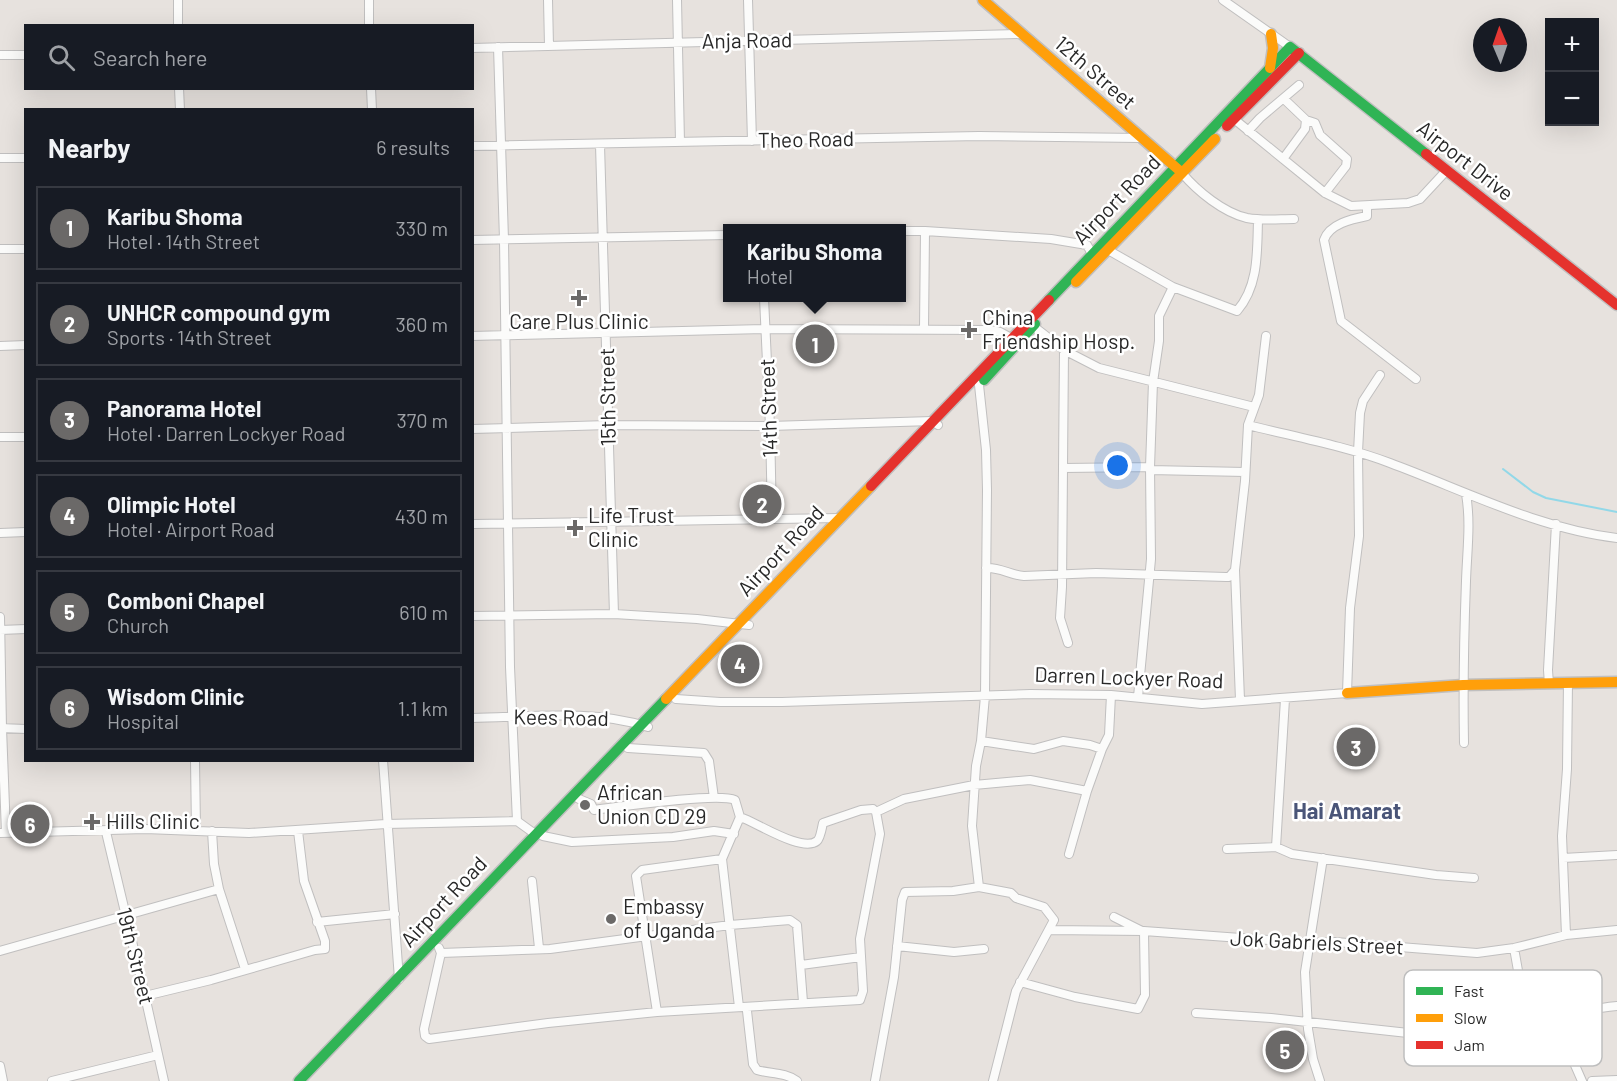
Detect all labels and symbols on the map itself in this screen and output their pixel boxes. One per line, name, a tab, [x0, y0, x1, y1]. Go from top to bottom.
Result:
north arrow	[1473, 18, 1527, 72]
street label: Anja Road	[701, 26, 792, 53]
street label: 12th Street	[1050, 30, 1142, 114]
street label: Airport Drive	[1413, 114, 1519, 205]
street label: Theo Road	[758, 125, 854, 152]
street label: Airport Road	[1067, 149, 1165, 249]
marker: Care Plus Clinic	[570, 289, 588, 307]
place label: China Friendship Hosp.	[982, 304, 1135, 353]
place label: Care Plus Clinic	[509, 308, 649, 333]
marker: China Friendship Hosp.	[960, 321, 978, 339]
pin: 1	[796, 322, 834, 366]
street label: 15th Street	[593, 347, 620, 447]
street label: 14th Street	[753, 358, 782, 458]
your location	[1103, 451, 1132, 480]
pin: 2	[742, 482, 782, 526]
street label: Airport Road	[732, 499, 828, 601]
place label: Life Trust Clinic	[588, 502, 675, 551]
marker: Life Trust Clinic	[566, 519, 584, 537]
pin: 4	[720, 642, 760, 686]
street label: Darren Lockyer Road	[1034, 661, 1224, 692]
street label: Kees Road	[513, 703, 609, 730]
pin: 3	[1336, 724, 1376, 770]
place label: African Union CD 29	[597, 779, 706, 828]
district label: Hai Amarat	[1293, 797, 1401, 823]
marker: African Union CD 29	[578, 798, 592, 812]
pin: 6	[10, 802, 50, 846]
place label: Hills Clinic	[106, 808, 200, 833]
marker: Hills Clinic	[83, 813, 101, 831]
street label: Airport Road	[395, 850, 491, 952]
place label: Embassy of Uganda	[623, 893, 715, 942]
street label: 19th Street	[112, 905, 161, 1007]
marker: Embassy of Uganda	[604, 912, 618, 926]
street label: Jok Gabriels Street	[1230, 924, 1405, 959]
legend	[1404, 970, 1602, 1066]
text: Fast	[1454, 981, 1484, 1000]
text: Slow	[1454, 1008, 1487, 1027]
pin: 5	[1266, 1028, 1304, 1072]
text: Jam	[1454, 1035, 1485, 1054]

